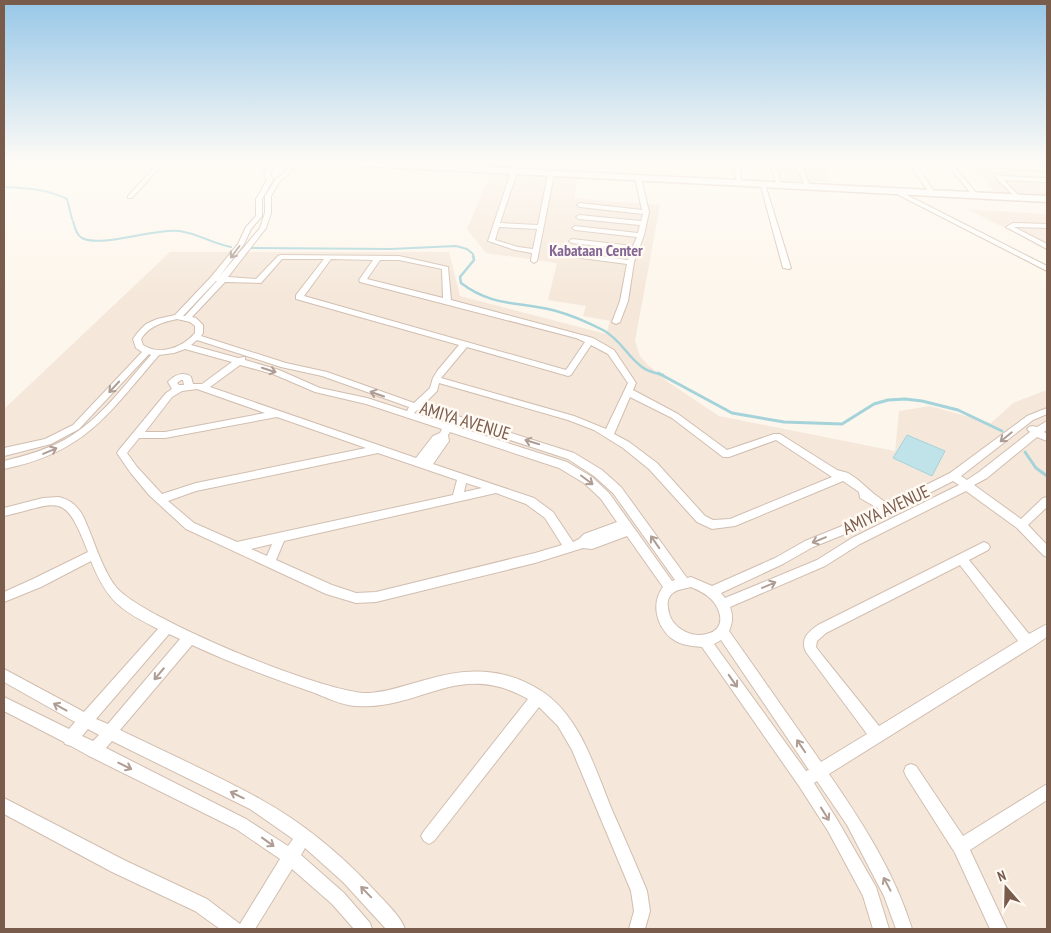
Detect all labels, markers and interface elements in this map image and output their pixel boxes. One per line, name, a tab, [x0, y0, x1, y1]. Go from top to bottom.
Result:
district label: Kabataan Center	[549, 240, 643, 260]
one-way arrow	[229, 245, 240, 258]
one-way arrow	[261, 366, 277, 376]
one-way arrow	[108, 381, 120, 394]
one-way arrow	[370, 389, 386, 398]
street label: AMIYA AVENUE	[417, 396, 513, 445]
one-way arrow	[1000, 431, 1013, 442]
one-way arrow	[525, 437, 541, 447]
one-way arrow	[42, 445, 57, 455]
one-way arrow	[580, 475, 594, 485]
street label: AMIYA AVENUE	[839, 479, 933, 540]
one-way arrow	[650, 535, 660, 549]
one-way arrow	[812, 536, 827, 546]
one-way arrow	[761, 579, 776, 589]
one-way arrow	[153, 668, 164, 681]
one-way arrow	[728, 673, 738, 687]
one-way arrow	[53, 701, 68, 711]
one-way arrow	[796, 739, 806, 753]
one-way arrow	[117, 762, 132, 771]
one-way arrow	[230, 789, 245, 799]
one-way arrow	[821, 807, 831, 821]
one-way arrow	[261, 837, 275, 847]
north arrow	[981, 863, 1031, 913]
text: N	[995, 866, 1008, 886]
one-way arrow	[882, 877, 891, 892]
one-way arrow	[360, 886, 372, 898]

